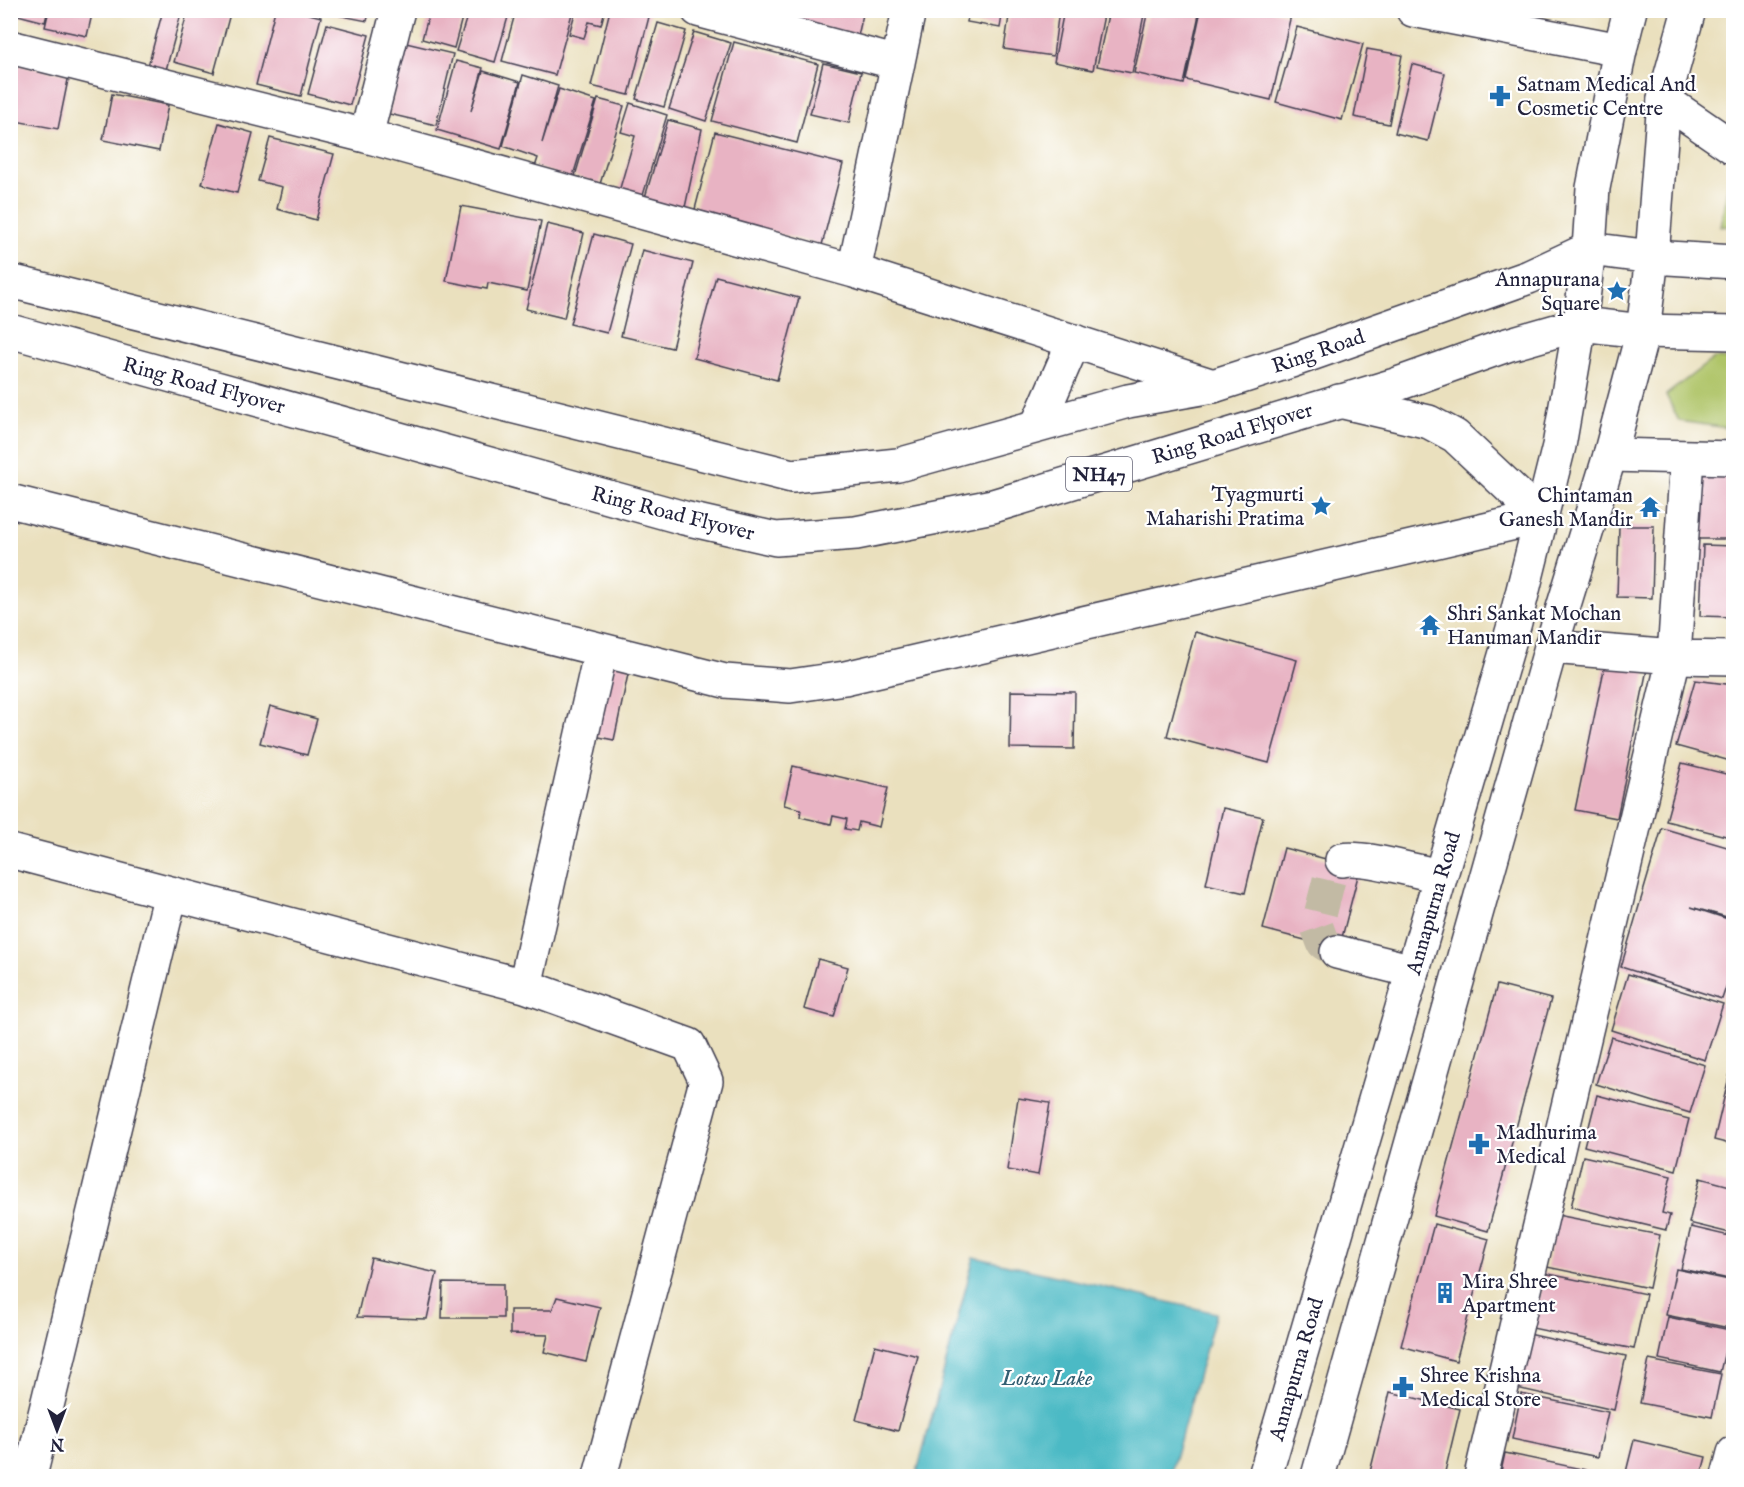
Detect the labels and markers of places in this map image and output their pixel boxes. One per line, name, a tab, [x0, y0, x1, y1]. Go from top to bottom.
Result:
place label: Satnam Medical And Cosmetic Centre	[1517, 72, 1697, 123]
pharmacy icon: Satnam Medical And Cosmetic Centre	[1488, 84, 1512, 108]
place label: Annapurana Square	[1494, 267, 1601, 318]
place icon: Annapurana Square	[1605, 279, 1629, 303]
place label: Tyagmurti Maharishi Pratima	[1146, 482, 1305, 533]
place label: Chintaman Ganesh Mandir	[1499, 483, 1633, 534]
place icon: Tyagmurti Maharishi Pratima	[1309, 494, 1333, 518]
temple icon: Chintaman Ganesh Mandir	[1638, 495, 1662, 519]
place label: Shri Sankat Mochan Hanuman Mandir	[1447, 601, 1621, 652]
temple icon: Shri Sankat Mochan Hanuman Mandir	[1418, 613, 1442, 637]
place label: Madhurima Medical	[1496, 1120, 1598, 1171]
pharmacy icon: Madhurima Medical	[1467, 1132, 1491, 1156]
place label: Mira Shree Apartment	[1461, 1269, 1558, 1320]
building icon: Mira Shree Apartment	[1433, 1281, 1457, 1305]
place label: Shree Krishna Medical Store	[1420, 1363, 1542, 1414]
pharmacy icon: Shree Krishna Medical Store	[1391, 1375, 1415, 1399]

